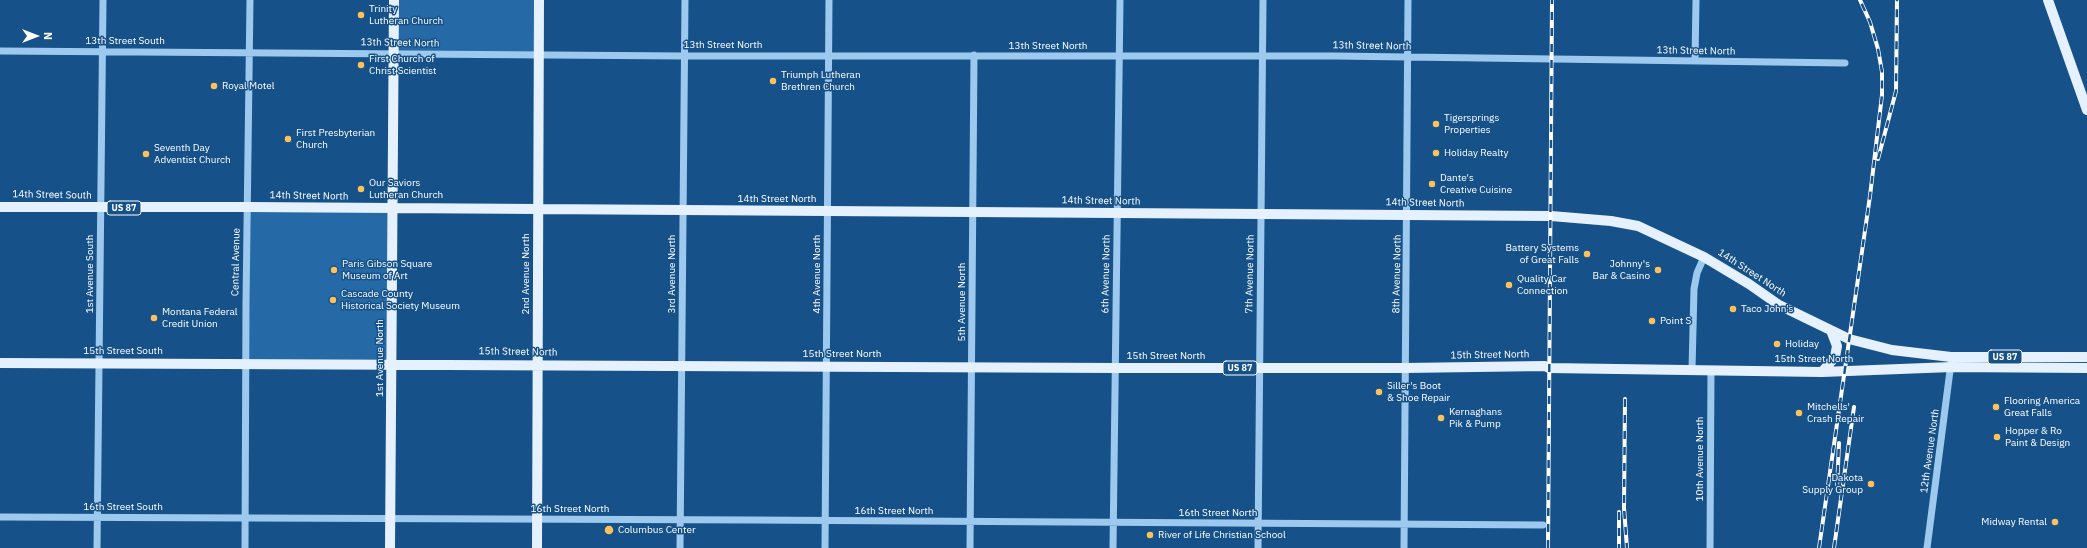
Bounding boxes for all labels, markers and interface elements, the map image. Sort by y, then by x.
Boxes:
place label: Trinity Lutheran Church [369,3,443,26]
marker: Trinity Lutheran Church [356,10,366,20]
north arrow [16,16,56,56]
text: N [41,32,55,40]
street label: 13th Street South [85,35,165,47]
street label: 13th Street North [360,36,440,50]
street label: 13th Street North [684,39,762,51]
street label: 13th Street North [1332,39,1412,53]
street label: 13th Street North [1009,40,1087,52]
street label: 13th Street North [1656,44,1736,58]
place label: First Church of Christ Scientist [369,53,437,76]
marker: First Church of Christ Scientist [356,60,366,70]
place label: Triumph Lutheran Brethren Church [781,69,861,92]
marker: Triumph Lutheran Brethren Church [768,76,778,86]
place label: Royal Motel [222,80,274,92]
marker: Royal Motel [209,81,219,91]
place label: Tigersprings Properties [1444,112,1499,136]
marker: Tigersprings Properties [1431,119,1441,129]
place label: First Presbyterian Church [296,127,375,150]
marker: First Presbyterian Church [283,134,293,144]
place label: Seventh Day Adventist Church [154,142,231,166]
place label: Holiday Realty [1444,147,1509,159]
marker: Holiday Realty [1431,148,1441,158]
marker: Seventh Day Adventist Church [141,149,151,159]
place label: Dante's Creative Cuisine [1440,172,1512,196]
place label: Our Saviors Lutheran Church [369,177,443,200]
marker: Dante's Creative Cuisine [1427,179,1437,189]
marker: Our Saviors Lutheran Church [356,184,366,194]
street label: 14th Street South [12,188,92,202]
street label: 14th Street North [269,189,349,203]
street label: 14th Street North [738,193,816,205]
street label: 14th Street North [1061,194,1141,208]
street label: 14th Street North [1385,196,1465,210]
road number: US 87 [107,201,141,215]
street label: Central Avenue [229,228,243,296]
street label: 2nd Avenue North [520,233,532,315]
street label: 3rd Avenue North [666,234,678,314]
street label: 6th Avenue North [1099,234,1113,314]
street label: 7th Avenue North [1243,234,1257,314]
street label: 8th Avenue North [1390,234,1404,314]
street label: 1st Avenue South [84,235,96,313]
street label: 4th Avenue North [811,235,823,313]
place label: Battery Systems of Great Falls [1506,242,1579,266]
street label: 14th Street North [1716,246,1788,300]
marker: Battery Systems of Great Falls [1582,249,1592,259]
place label: Paris Gibson Square Museum of Art [342,258,432,282]
place label: Johnny's Bar & Casino [1593,258,1650,282]
street label: 5th Avenue North [956,263,968,341]
marker: Paris Gibson Square Museum of Art [329,265,339,275]
marker: Johnny's Bar & Casino [1653,265,1663,275]
place label: Quality Car Connection [1517,273,1568,296]
marker: Quality Car Connection [1504,280,1514,290]
place label: Cascade County Historical Society Museum [341,288,460,312]
marker: Cascade County Historical Society Museum [328,295,338,305]
place label: Taco John's [1741,303,1793,315]
marker: Taco John's [1728,304,1738,314]
place label: Montana Federal Credit Union [162,306,237,330]
marker: Montana Federal Credit Union [149,313,159,323]
place label: Point S [1660,315,1691,327]
marker: Point S [1647,316,1657,326]
street label: 1st Avenue North [374,319,386,397]
place label: Holiday [1785,338,1819,350]
marker: Holiday [1772,339,1782,349]
street label: 15th Street South [83,345,163,357]
street label: 15th Street North [478,345,558,359]
street label: 15th Street North [803,348,881,360]
street label: 15th Street North [1450,348,1530,362]
street label: 15th Street North [1127,350,1205,362]
road number: US 87 [1988,350,2022,364]
street label: 15th Street North [1775,353,1853,365]
road number: US 87 [1223,361,1257,375]
place label: Siller's Boot & Shoe Repair [1387,380,1450,404]
marker: Siller's Boot & Shoe Repair [1374,387,1384,397]
place label: Flooring America Great Falls [2004,395,2080,418]
place label: Mitchells' Crash Repair [1807,401,1864,424]
marker: Flooring America Great Falls [1991,402,2001,412]
place label: Kernaghans Pik & Pump [1449,406,1502,430]
marker: Mitchells' Crash Repair [1794,408,1804,418]
street label: 12th Avenue North [1918,408,1942,494]
marker: Kernaghans Pik & Pump [1436,413,1446,423]
street label: 10th Avenue North [1694,417,1706,501]
place label: Hopper & Ro Paint & Design [2005,425,2070,448]
marker: Hopper & Ro Paint & Design [1992,432,2002,442]
place label: Dakota Supply Group [1802,472,1863,496]
marker: Dakota Supply Group [1866,479,1876,489]
street label: 16th Street South [83,501,163,513]
street label: 16th Street North [531,503,609,515]
street label: 16th Street North [855,505,933,517]
street label: 16th Street North [1179,507,1257,519]
place label: Midway Rental [1981,516,2047,528]
marker: Midway Rental [2050,517,2060,527]
marker: Columbus Center [603,524,615,536]
place label: Columbus Center [618,524,696,536]
place label: River of Life Christian School [1158,529,1286,541]
marker: River of Life Christian School [1145,530,1155,540]

